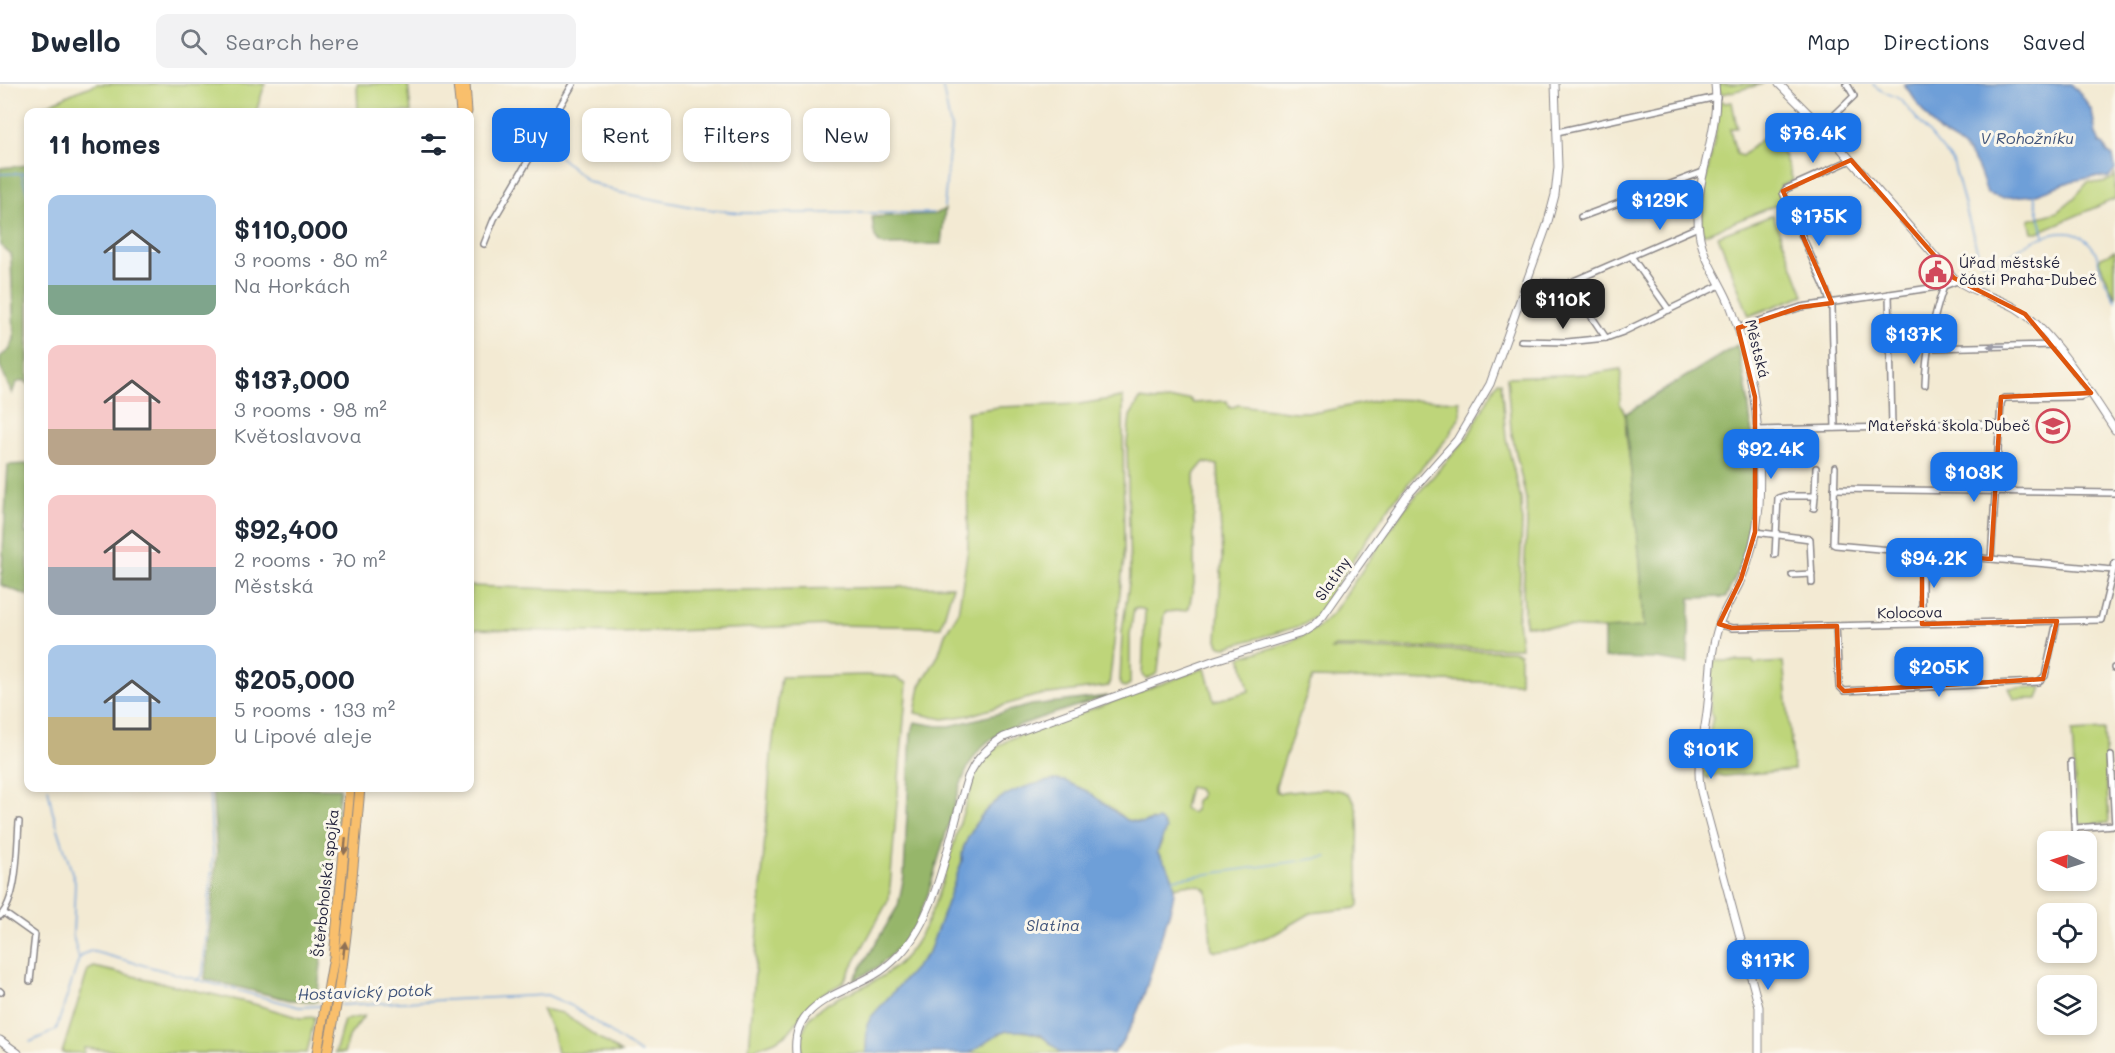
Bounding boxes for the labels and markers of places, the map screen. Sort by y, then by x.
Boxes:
pin: $76.4K [1764,113,1862,164]
pin: $129K [1618,180,1702,231]
pin: $175K [1777,196,1861,247]
place label: Úřad městské části Praha-Dubeč [1959,252,2097,289]
public building icon: Úřad městské části Praha-Dubeč [1918,254,1954,290]
pin: $110K [1521,279,1605,330]
pin: $137K [1872,314,1956,365]
school or university icon: Mateřská škola Dubeč [2035,408,2071,444]
place label: Mateřská škola Dubeč [1868,415,2030,435]
pin: $92.4K [1722,429,1820,480]
pin: $103K [1932,452,2016,503]
pin: $94.2K [1885,538,1983,589]
pin: $205K [1897,647,1981,698]
pin: $101K [1669,729,1753,780]
pin: $117K [1726,940,1810,991]

